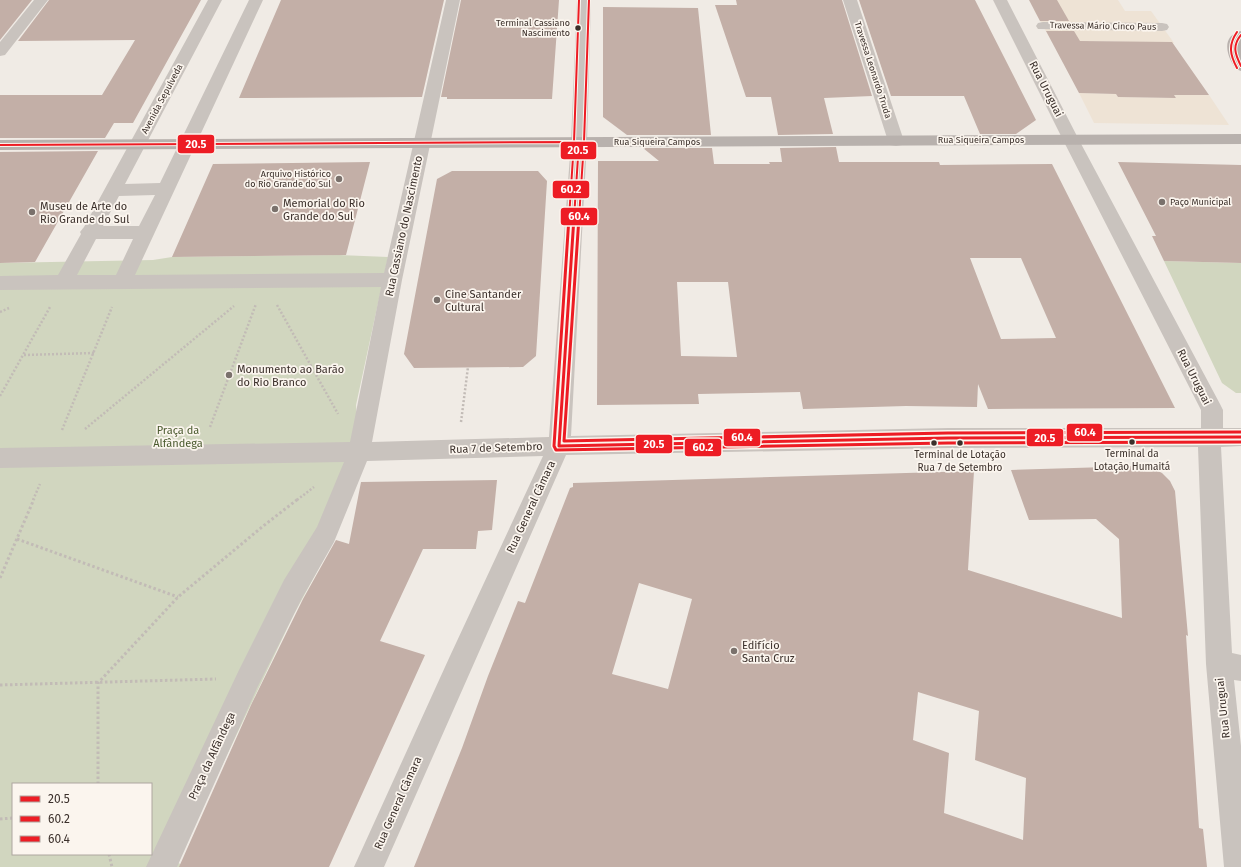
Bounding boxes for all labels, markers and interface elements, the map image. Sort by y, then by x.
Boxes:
place label: Terminal Cassiano Nascimento [496,18,570,38]
street label: Travessa Leonardo Truda [853,20,893,120]
street label: Travessa Mário Cinco Paus [1050,20,1156,32]
marker: Terminal Cassiano Nascimento [573,23,583,33]
street label: Rua Uruguai [1026,59,1066,119]
street label: Avenida Sepulveda [139,62,185,136]
line badge: 20.5 [177,134,215,154]
street label: Rua Siqueira Campos [938,135,1024,145]
street label: Rua Siqueira Campos [614,137,700,147]
text: 20.5 [186,138,206,151]
line badge: 20.5 [560,141,597,160]
text: 20.5 [568,144,588,157]
street label: Rua Cassiano do Nascimento [383,154,425,298]
place label: Arquivo Histórico do Rio Grande do Sul [245,169,331,189]
marker: Arquivo Histórico do Rio Grande do Sul [334,174,344,184]
line badge: 60.2 [552,180,590,199]
text: 60.2 [561,183,582,196]
place label: Memorial do Rio Grande do Sul [283,197,365,223]
marker: Paço Municipal [1157,197,1167,207]
place label: Paço Municipal [1170,197,1231,207]
place label: Museu de Arte do Rio Grande do Sul [40,200,129,226]
marker: Memorial do Rio Grande do Sul [270,204,280,214]
marker: Museu de Arte do Rio Grande do Sul [27,207,37,217]
line badge: 60.4 [560,207,598,226]
text: 60.4 [568,210,590,223]
place label: Cine Santander Cultural [445,288,522,314]
marker: Cine Santander Cultural [432,295,442,305]
street label: Rua Uruguai [1174,347,1214,407]
place label: Monumento ao Barão do Rio Branco [237,363,344,389]
marker: Monumento ao Barão do Rio Branco [224,370,234,380]
line badge: 60.4 [1066,423,1103,442]
park label: Praça da Alfândega [153,424,203,450]
text: 60.4 [1074,426,1096,439]
line badge: 60.4 [723,428,761,447]
line badge: 20.5 [1026,428,1064,447]
text: 60.4 [731,431,753,444]
text: 20.5 [1035,432,1055,445]
line badge: 20.5 [635,434,673,454]
marker: Terminal da Lotação Humaitá [1127,437,1137,447]
text: 20.5 [644,438,664,451]
line badge: 60.2 [684,438,722,457]
unlabelled marker [929,438,939,448]
marker: Terminal de Lotação Rua 7 de Setembro [955,438,965,448]
street label: Rua 7 de Setembro [449,440,543,456]
text: 60.2 [693,441,714,454]
place label: Terminal da Lotação Humaitá [1094,448,1170,473]
place label: Terminal de Lotação Rua 7 de Setembro [914,449,1006,474]
street label: Rua General Câmara [504,459,558,555]
place label: Edifício Santa Cruz [742,639,795,665]
marker: Edifício Santa Cruz [729,646,739,656]
street label: Rua Uruguai [1213,677,1233,739]
street label: Praça da Alfândega [186,710,238,802]
street label: Rua General Câmara [372,754,424,852]
legend [12,783,152,855]
text: 20.5 [48,792,70,806]
text: 60.2 [48,812,70,826]
text: 60.4 [48,832,71,846]

